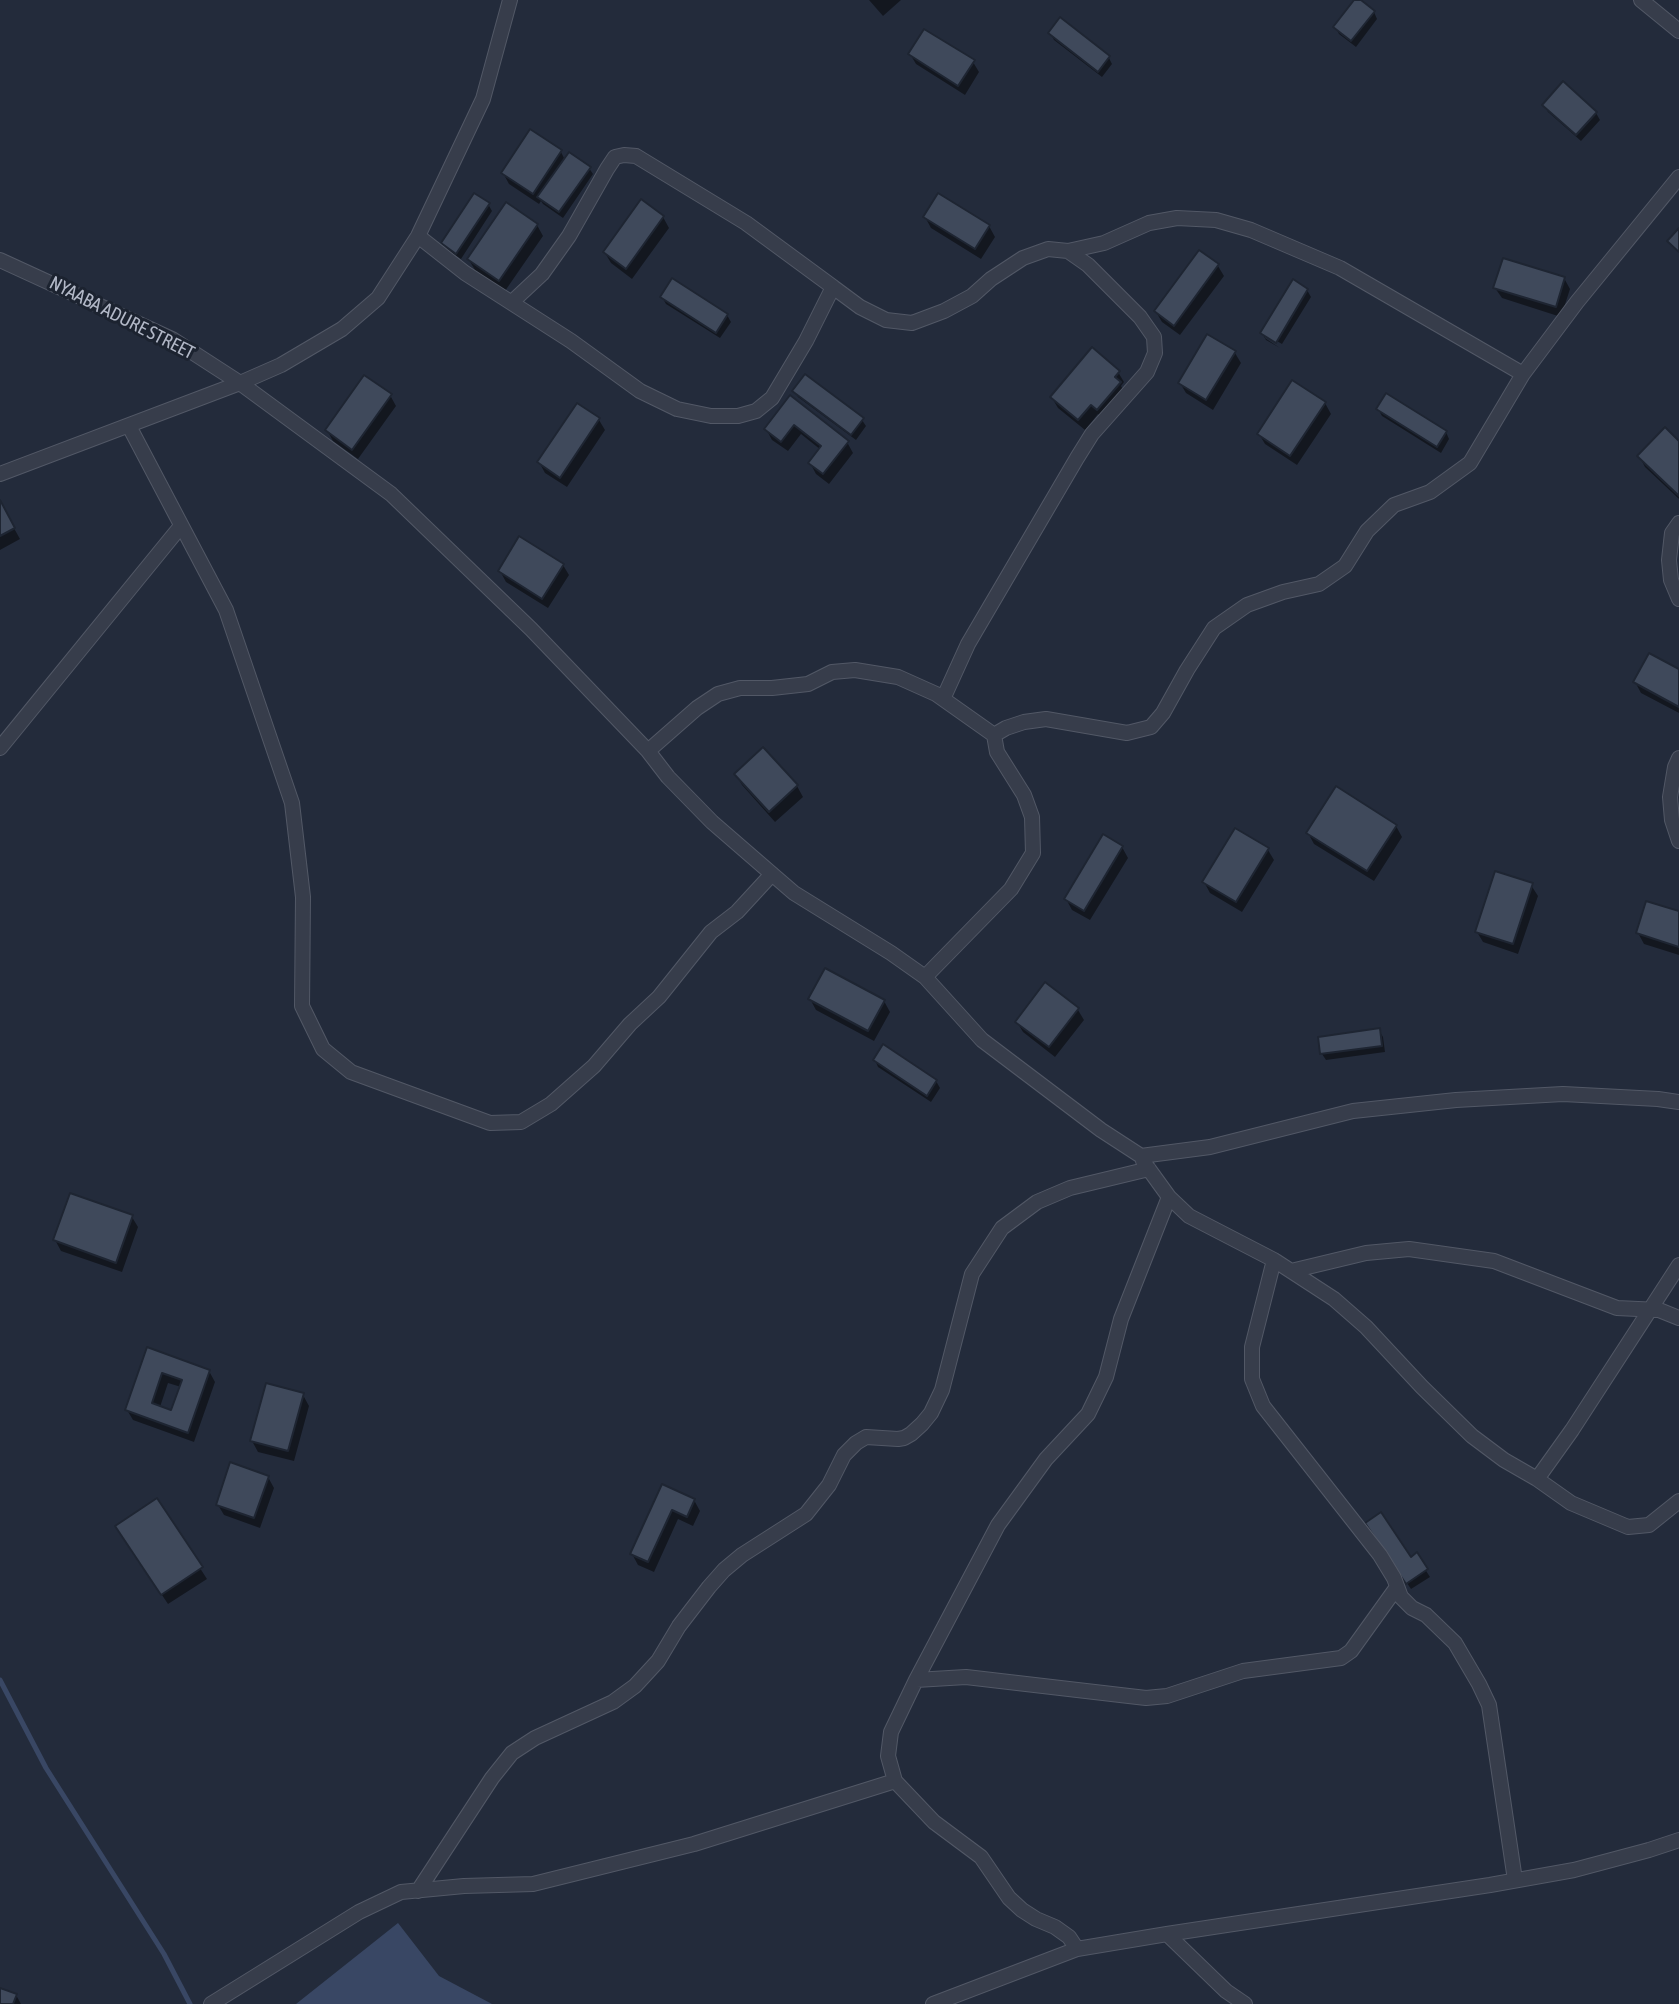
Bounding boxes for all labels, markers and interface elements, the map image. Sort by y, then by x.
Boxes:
street label: NYAABA ADURE STREET [46,272,198,364]

